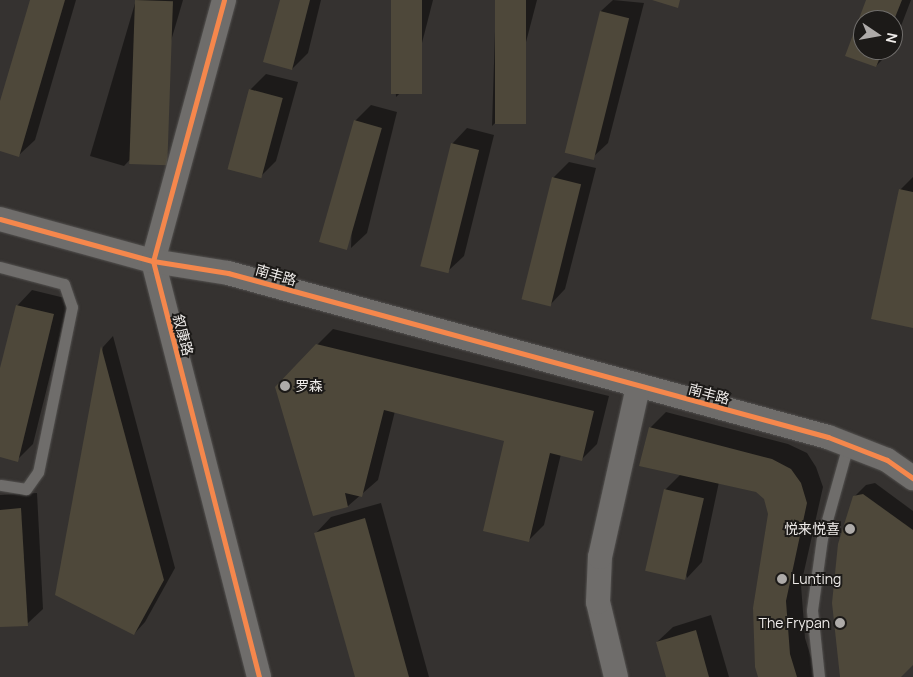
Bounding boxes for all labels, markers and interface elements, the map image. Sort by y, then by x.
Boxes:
north arrow [853,10,903,60]
text: N [882,31,903,45]
street label: 南丰路 [253,261,299,289]
street label: 叙康路 [170,313,196,357]
place label: 罗森 [295,378,323,394]
marker: 罗森 [279,380,291,392]
street label: 南丰路 [687,380,731,408]
place label: 悦来悦喜 [784,521,840,537]
marker: 悦来悦喜 [844,523,856,535]
place label: Lunting [792,571,841,587]
marker: Lunting [776,573,788,585]
place label: The Frypan [759,615,830,631]
marker: The Frypan [834,617,846,629]

